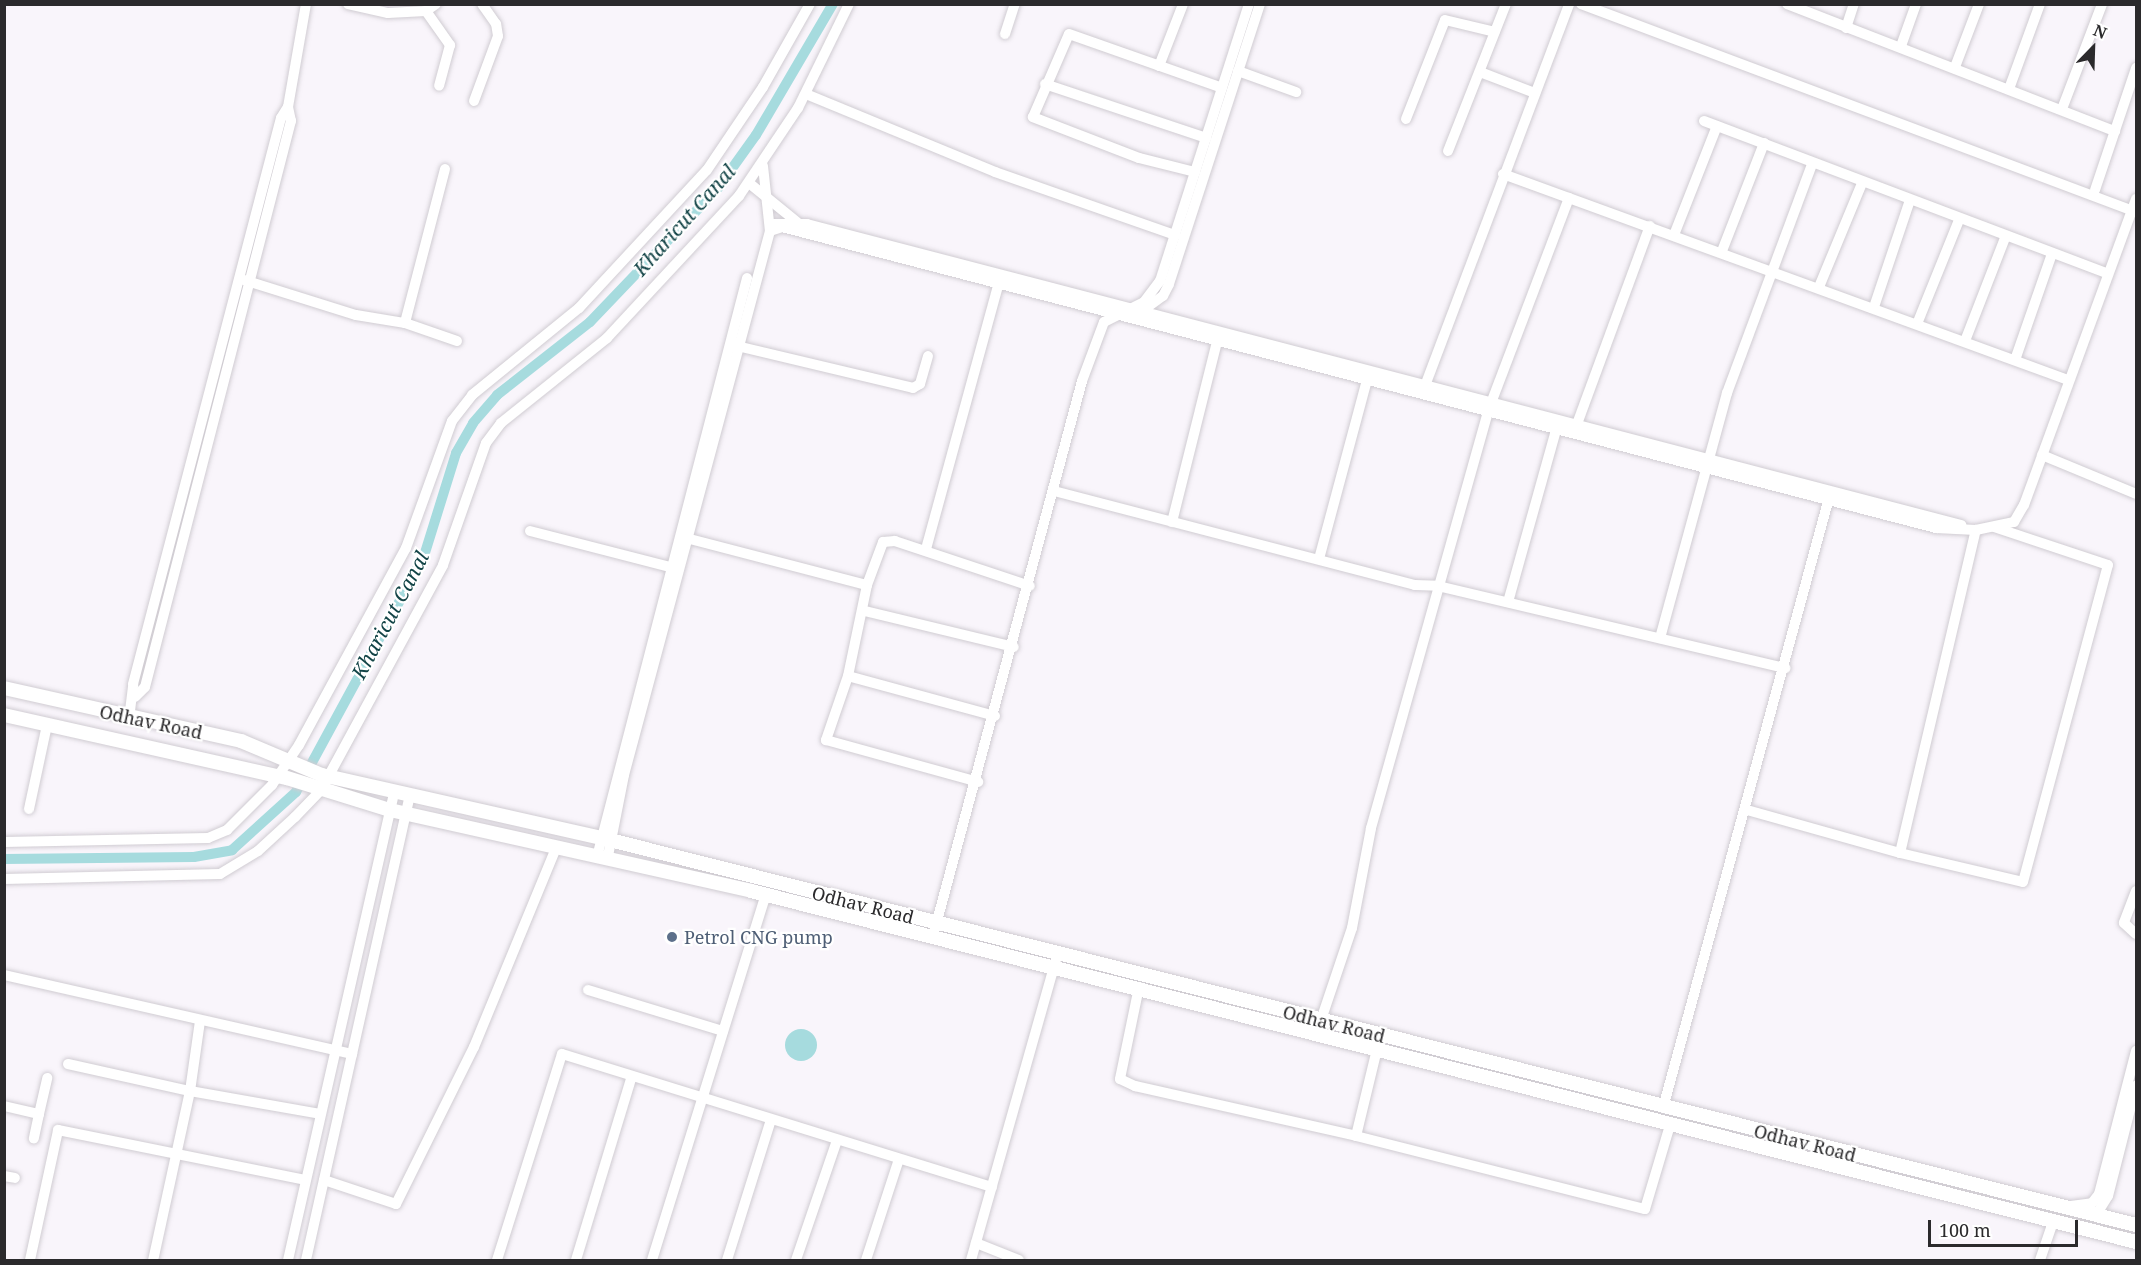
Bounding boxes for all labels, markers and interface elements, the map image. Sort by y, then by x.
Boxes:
north arrow [2063,18,2123,78]
text: N [2090,19,2110,44]
water label: Kharicut Canal [628,160,740,280]
water label: Kharicut Canal [346,547,434,683]
street label: Odhav Road [98,701,204,743]
street label: Odhav Road [810,882,916,928]
place label: Petrol CNG pump [684,926,833,948]
marker: Petrol CNG pump [665,930,679,944]
street label: Odhav Road [1281,1001,1387,1047]
street label: Odhav Road [1752,1120,1858,1166]
scale bar [1931,1208,2081,1246]
text: 100 m [1939,1218,1991,1242]

